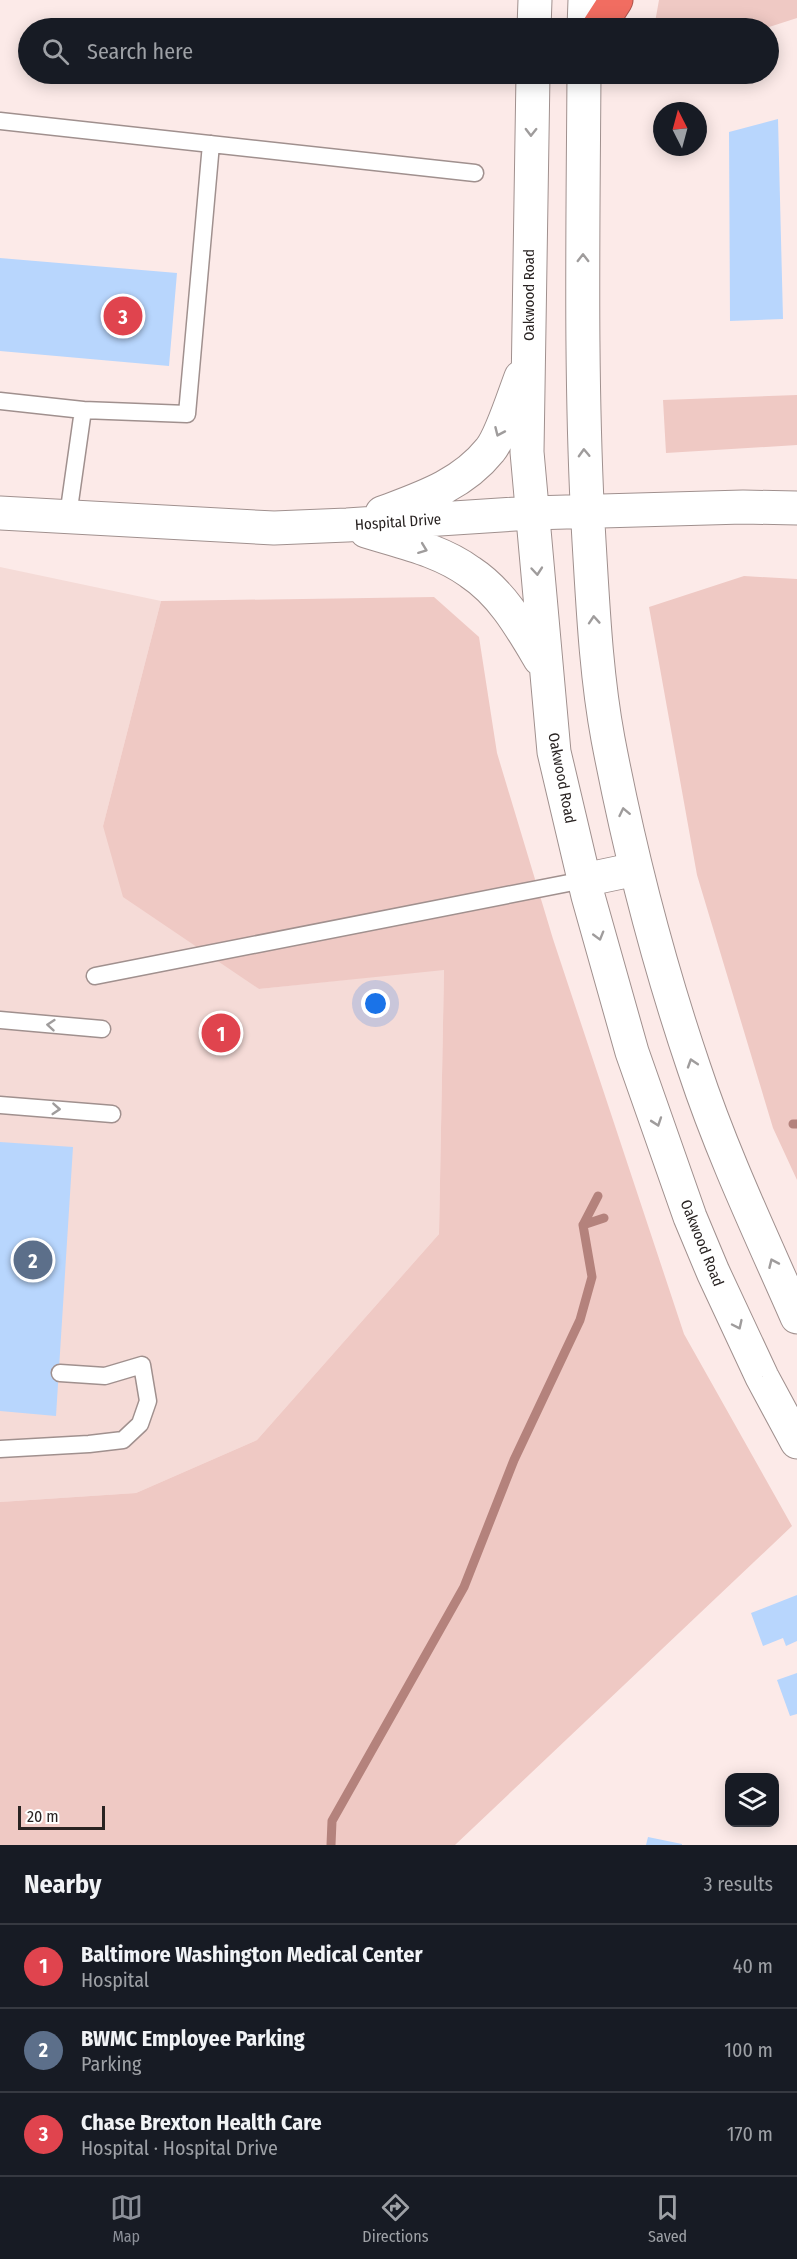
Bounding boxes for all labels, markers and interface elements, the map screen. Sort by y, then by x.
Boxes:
search box [18,18,779,84]
icon: search [39,35,72,68]
text: Search here [87,38,193,65]
north arrow [653,102,707,156]
one-way arrow [525,127,538,136]
street label: Oakwood Road [520,249,538,341]
one-way arrow [577,253,589,262]
pin: 3 [104,294,142,338]
one-way arrow [494,426,506,437]
one-way arrow [578,448,591,457]
street label: Hospital Drive [354,510,442,534]
one-way arrow [417,542,428,554]
one-way arrow [530,567,543,576]
one-way arrow [588,615,601,624]
street label: Oakwood Road [544,731,580,825]
one-way arrow [618,807,631,817]
one-way arrow [592,930,604,941]
your location [361,989,390,1018]
pin: 1 [202,1010,240,1056]
one-way arrow [46,1019,55,1032]
one-way arrow [687,1058,700,1069]
one-way arrow [52,1102,61,1115]
one-way arrow [649,1116,662,1127]
street label: Oakwood Road [676,1197,728,1289]
pin: 2 [14,1238,52,1282]
one-way arrow [768,1259,780,1270]
one-way arrow [730,1318,742,1329]
map controls [725,1773,779,1827]
button: layers [725,1773,779,1827]
scale bar [18,1803,105,1830]
text: 20 m [27,1807,58,1826]
text: Nearby [24,1869,101,1900]
text: 3 results [704,1872,773,1896]
text: Baltimore Washington Medical Center [81,1941,423,1968]
text: 1 [39,1954,48,1978]
text: 40 m [733,1954,773,1978]
text: Hospital [81,1968,149,1992]
text: BWMC Employee Parking [81,2025,305,2052]
text: 2 [39,2038,48,2062]
text: 100 m [724,2038,773,2062]
text: Parking [81,2052,142,2076]
text: Chase Brexton Health Care [81,2109,322,2136]
text: 3 [39,2122,48,2146]
text: 170 m [727,2122,773,2146]
text: Hospital · Hospital Drive [81,2136,278,2160]
tab: Map [110,2191,143,2246]
tab: Directions [362,2191,429,2246]
tab: Saved [648,2191,687,2246]

